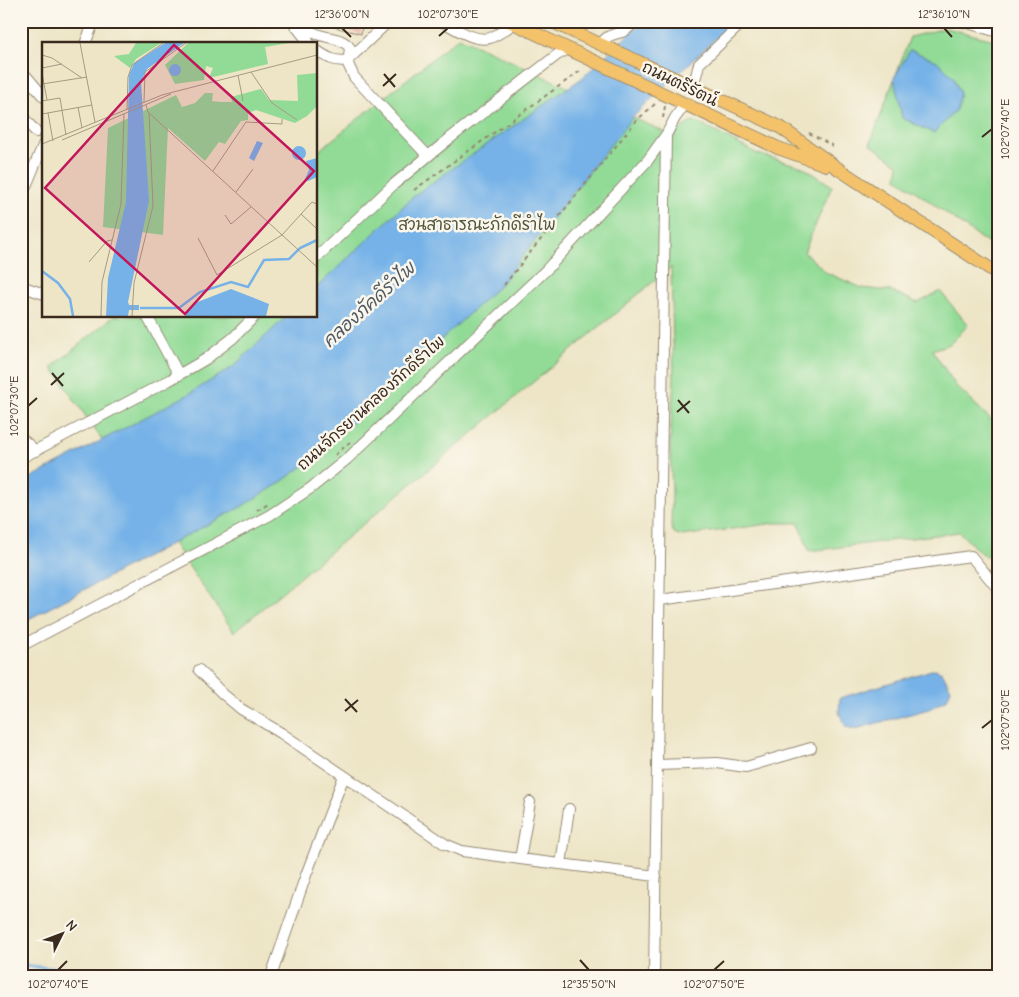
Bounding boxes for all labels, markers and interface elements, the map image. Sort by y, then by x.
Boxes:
text: 12°36'00"N [315,7,369,21]
text: 102°07'30"E [418,7,478,21]
text: 12°36'10"N [918,7,970,21]
inset map [42,42,318,318]
street label: ถนนตรีรัตน์ [639,55,723,110]
text: 102°07'40"E [998,99,1012,159]
park label: สวนสาธารณะภักดีรำไพ [398,213,556,234]
water label: คลองภัคดีรำไพ [317,256,421,352]
street label: ถนนจักรยานคลองภักดีรำไพ [292,330,448,474]
text: 102°07'30"E [7,376,21,436]
text: 102°07'50"E [998,690,1012,751]
north arrow [38,910,88,960]
text: N [62,917,81,935]
text: 102°07'40"E [28,977,88,991]
text: 12°35'50"N [562,977,616,991]
text: 102°07'50"E [684,977,745,991]

